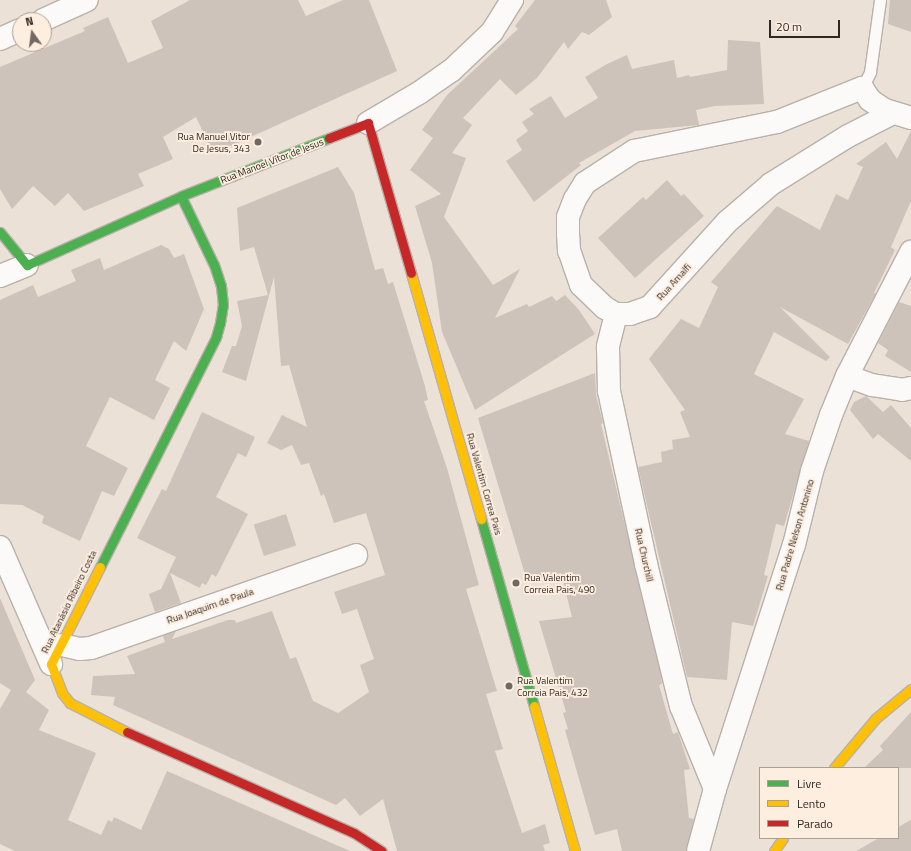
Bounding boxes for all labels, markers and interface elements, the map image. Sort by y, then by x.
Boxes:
north arrow [12,12,52,52]
scale bar [771,12,842,38]
text: N [24,13,35,30]
text: 20 m [776,17,802,36]
place label: Rua Manuel Vitor De Jesus, 343 [177,130,250,154]
street label: Rua Manoel Vítor de Jesus [219,136,325,186]
marker: Rua Manuel Vitor De Jesus, 343 [253,137,263,147]
street label: Rua Amalfi [654,261,694,303]
street label: Rua Valentim Correa Pais [464,432,504,536]
street label: Rua Padre Nelson Antonino [773,478,817,592]
street label: Rua Churchill [632,527,656,583]
street label: Rua Atanásio Ribeiro Costa [39,549,99,655]
place label: Rua Valentim Correia Pais, 490 [524,571,595,594]
marker: Rua Valentim Correia Pais, 490 [511,578,521,588]
street label: Rua Joaquim de Paula [165,585,255,627]
place label: Rua Valentim Correia Pais, 432 [517,674,588,698]
marker: Rua Valentim Correia Pais, 432 [504,681,514,691]
legend [759,767,899,839]
text: Livre [797,774,821,793]
text: Lento [797,794,826,813]
text: Parado [797,814,833,833]

